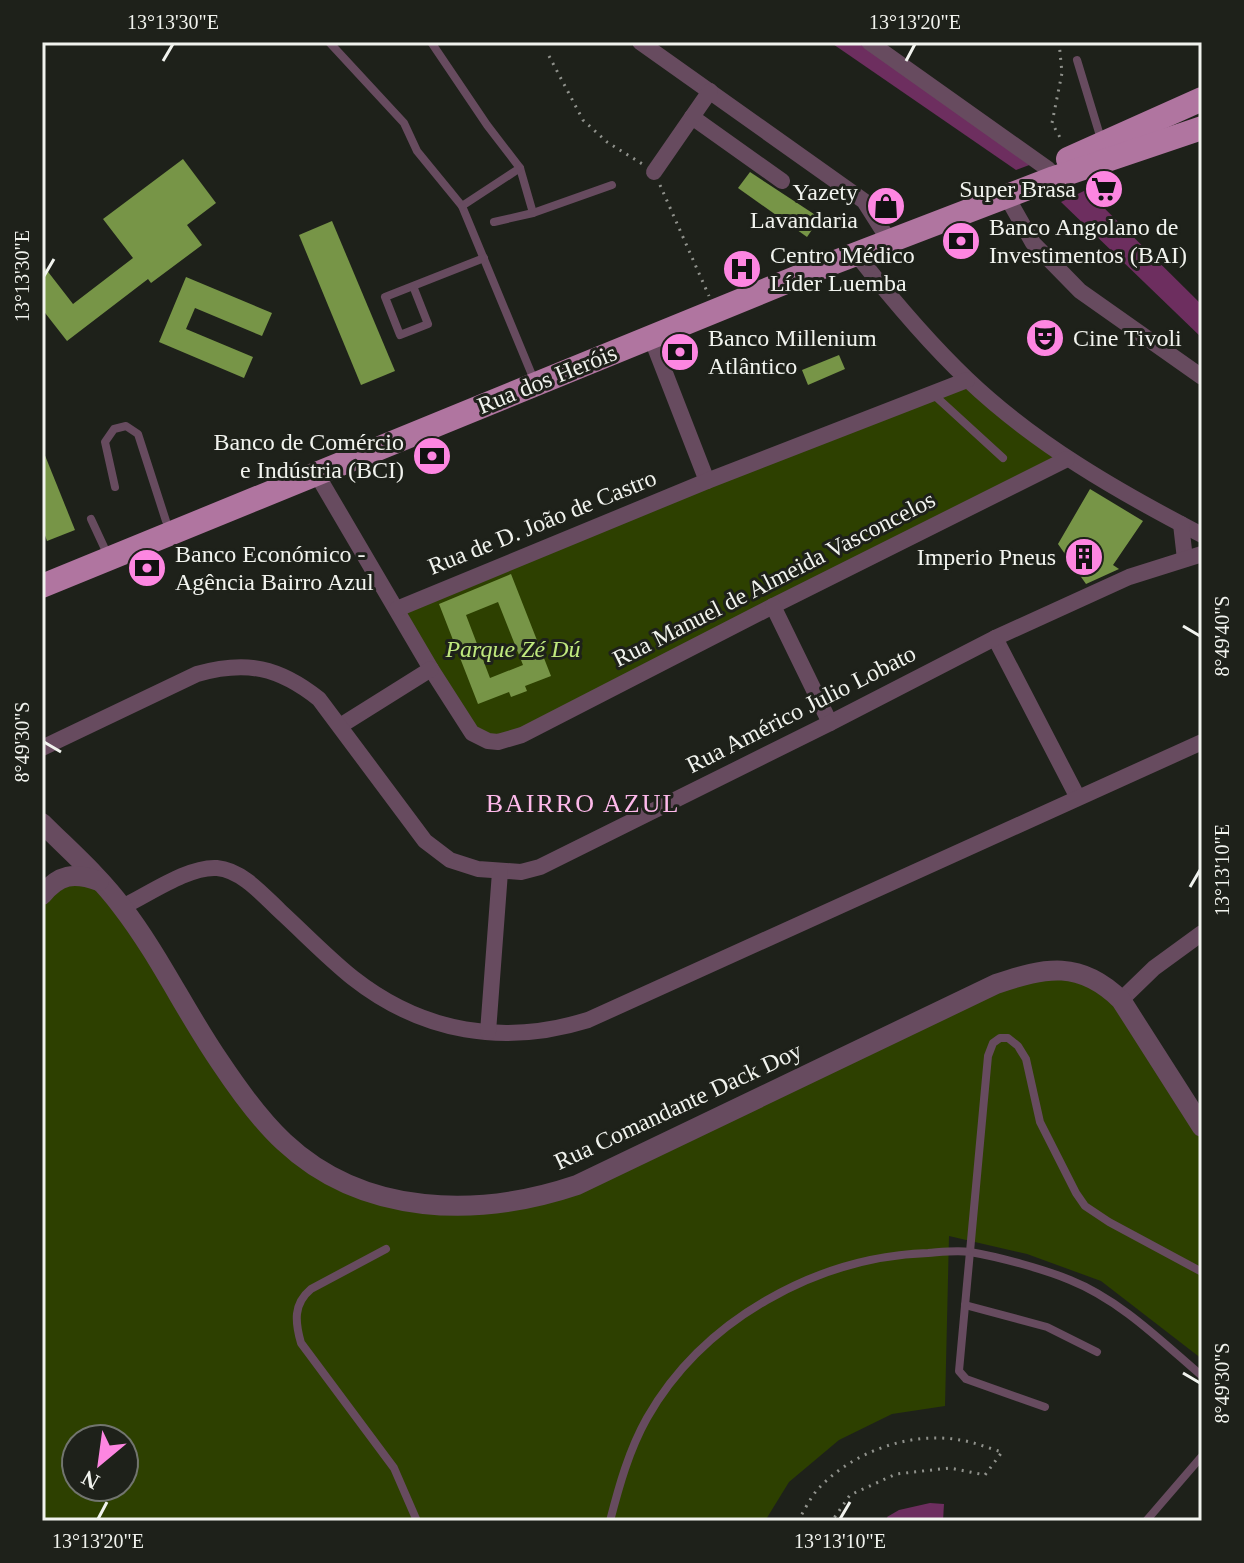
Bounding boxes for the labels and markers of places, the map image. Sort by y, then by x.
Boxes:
supermarket icon: Super Brasa [1083,168,1125,210]
place label: Super Brasa [959,176,1076,202]
place label: Yazety Lavandaria [750,179,858,233]
shop icon: Yazety Lavandaria [865,185,907,227]
place label: Banco Angolano de Investimentos (BAI) [989,214,1187,268]
bank icon: Banco Angolano de Investimentos (BAI) [940,220,982,262]
place label: Centro Médico Líder Luemba [770,242,915,296]
hospital icon: Centro Médico Líder Luemba [721,248,763,290]
theatre icon: Cine Tivoli [1024,317,1066,359]
place label: Banco Millenium Atlântico [708,325,877,379]
place label: Cine Tivoli [1073,325,1182,351]
bank icon: Banco Millenium Atlântico [659,331,701,373]
place label: Banco de Comércio e Indústria (BCI) [213,429,404,483]
bank icon: Banco de Comércio e Indústria (BCI) [411,435,453,477]
building icon: Imperio Pneus [1063,536,1105,578]
place label: Banco Económico - Agência Bairro Azul [175,541,374,595]
place label: Imperio Pneus [917,544,1056,570]
bank icon: Banco Económico - Agência Bairro Azul [126,547,168,589]

